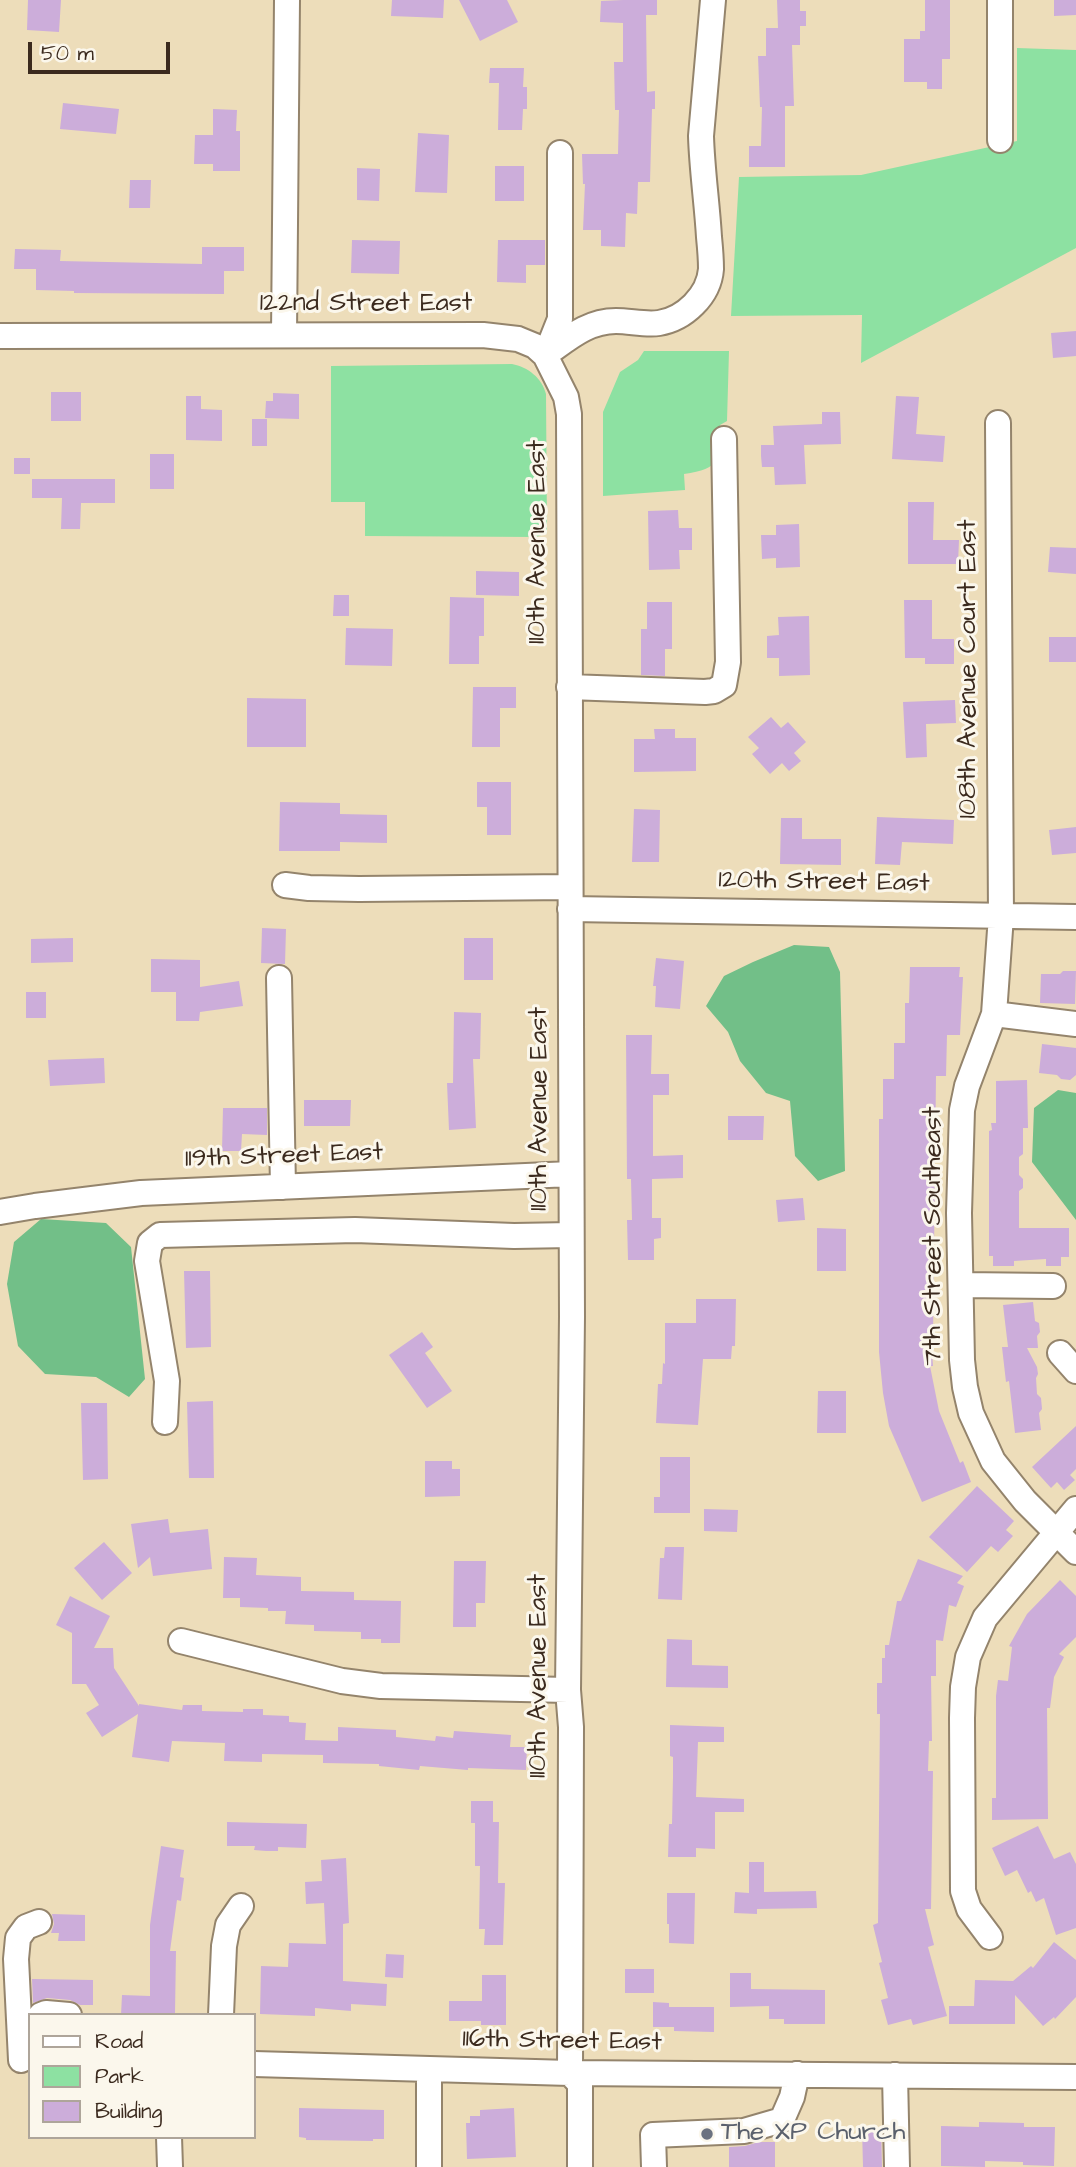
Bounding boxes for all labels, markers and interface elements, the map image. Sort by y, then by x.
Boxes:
scale bar [32,28,173,72]
text: 50 m [41,39,94,68]
street label: 122nd Street East [260,289,472,321]
street label: 110th Avenue East [523,440,555,644]
street label: 108th Avenue Court East [954,520,986,818]
street label: 120th Street East [718,866,930,900]
street label: 110th Avenue East [525,1007,557,1211]
street label: 7th Street Southeast [919,1106,951,1366]
street label: 119th Street East [184,1138,384,1176]
street label: 110th Avenue East [524,1574,556,1778]
legend [28,2013,256,2139]
street label: 116th Street East [462,2025,662,2059]
text: Road [95,2027,143,2056]
text: Park [95,2062,144,2091]
text: Building [95,2097,162,2126]
place label: The XP Church [721,2118,905,2150]
marker: The XP Church [699,2126,715,2142]

